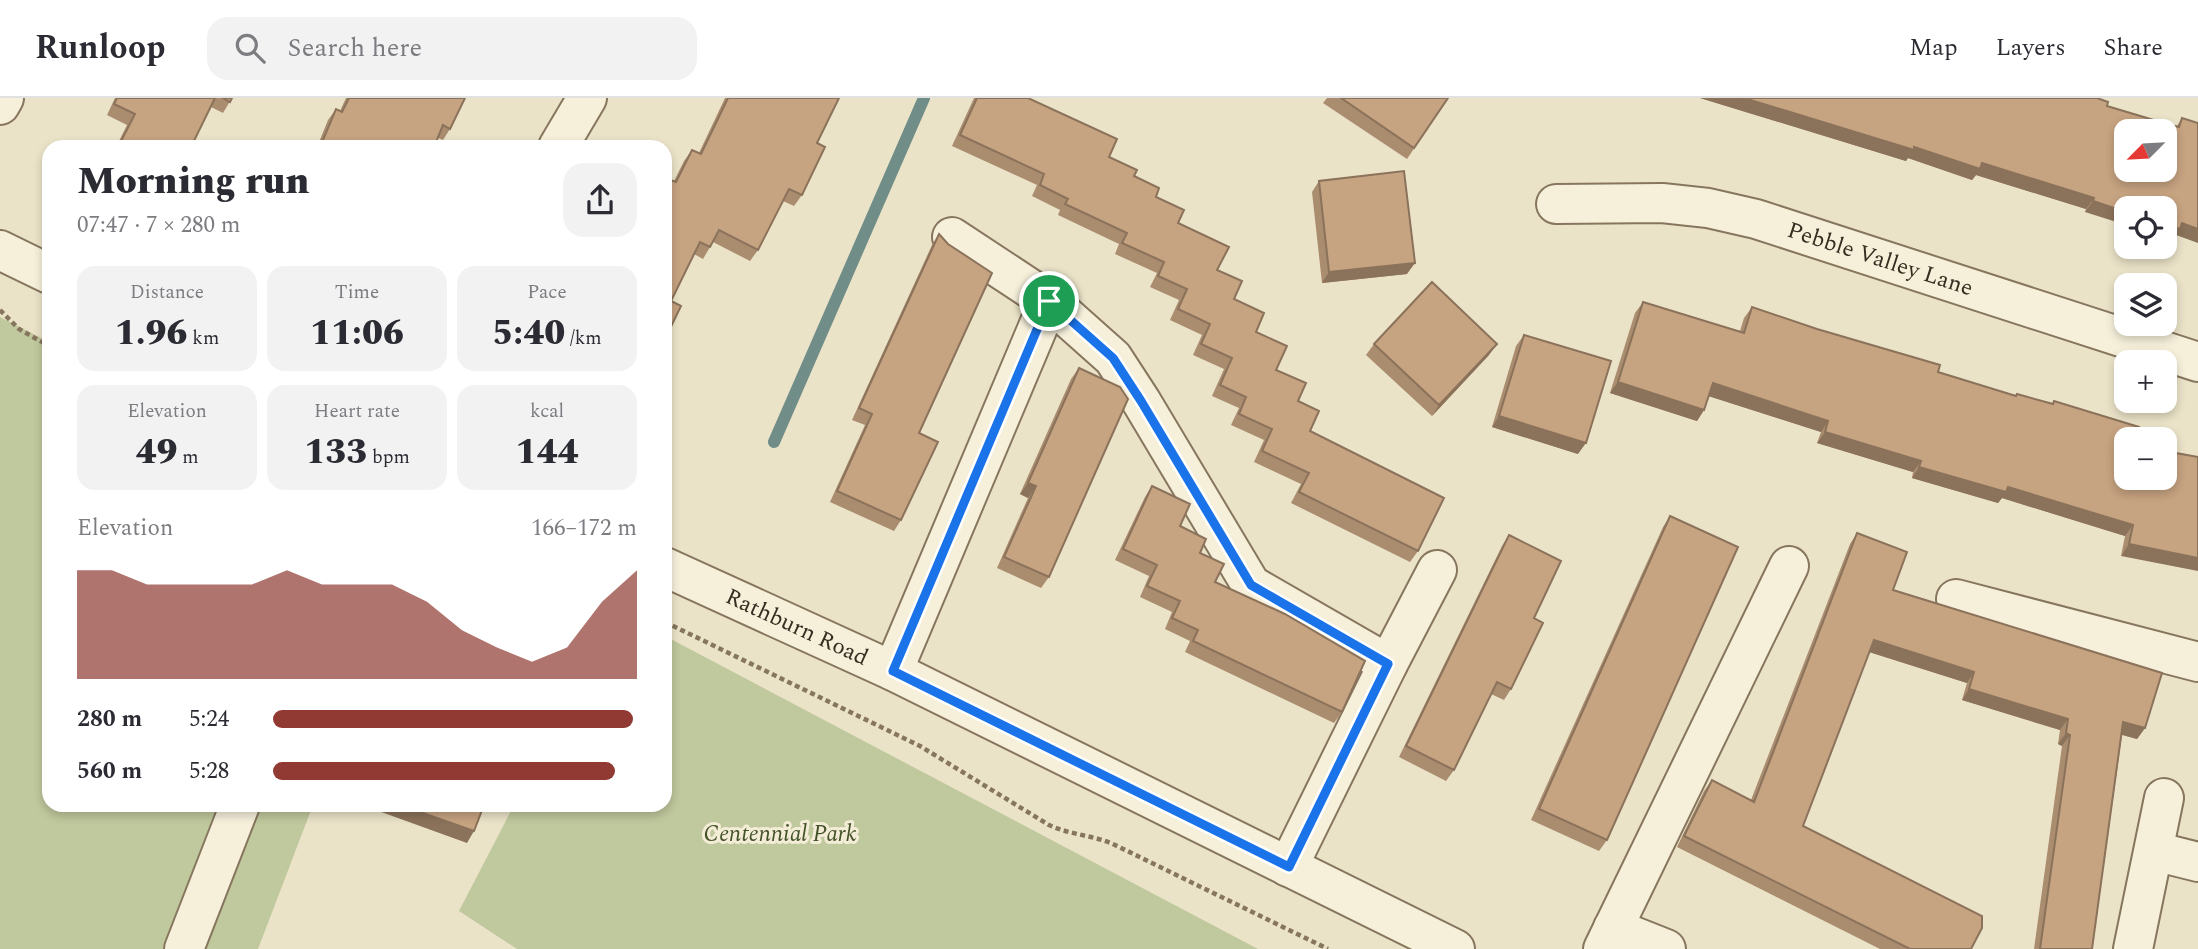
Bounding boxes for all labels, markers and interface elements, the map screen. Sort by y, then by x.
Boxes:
search box [207,17,697,80]
text: Runloop [35,23,165,73]
text: Search here [287,28,422,68]
icon: search [231,29,269,67]
text: Map [1909,30,1958,66]
text: Layers [1996,30,2066,66]
text: Share [2104,30,2163,66]
north arrow [2114,119,2177,182]
map controls [2114,119,2177,490]
text: Morning run [77,153,310,211]
button: share [563,163,637,237]
button: locate [2114,196,2177,259]
text: 07:47 · 7 × 280 m [77,208,241,243]
street label: Pebble Valley Lane [1783,213,1978,306]
pin [1019,271,1079,331]
button: layers [2114,273,2177,336]
text: Distance [130,278,204,307]
text: Time [335,278,379,307]
text: Pace [527,278,567,307]
icon: arrive [1030,282,1068,320]
text: 1.96 [115,307,188,360]
text: 11:06 [310,307,404,360]
text: 5:40 [492,307,565,360]
text: km [188,324,219,353]
text: /km [565,324,602,353]
button: + [2114,350,2177,413]
text: Elevation [127,397,207,426]
text: Heart rate [314,397,400,426]
text: kcal [530,397,564,426]
text: 49 [135,426,177,479]
text: 133 [304,426,367,479]
text: 144 [515,426,579,479]
button: − [2114,427,2177,490]
text: m [177,443,199,472]
text: bpm [367,443,410,472]
text: Elevation [77,511,173,546]
text: 166–172 m [531,511,637,546]
street label: Rathburn Road [720,579,874,675]
text: 280 m [77,702,142,737]
text: 5:24 [189,702,229,737]
text: 560 m [77,754,142,789]
text: 5:28 [189,754,229,789]
park label: Centennial Park [704,817,857,852]

